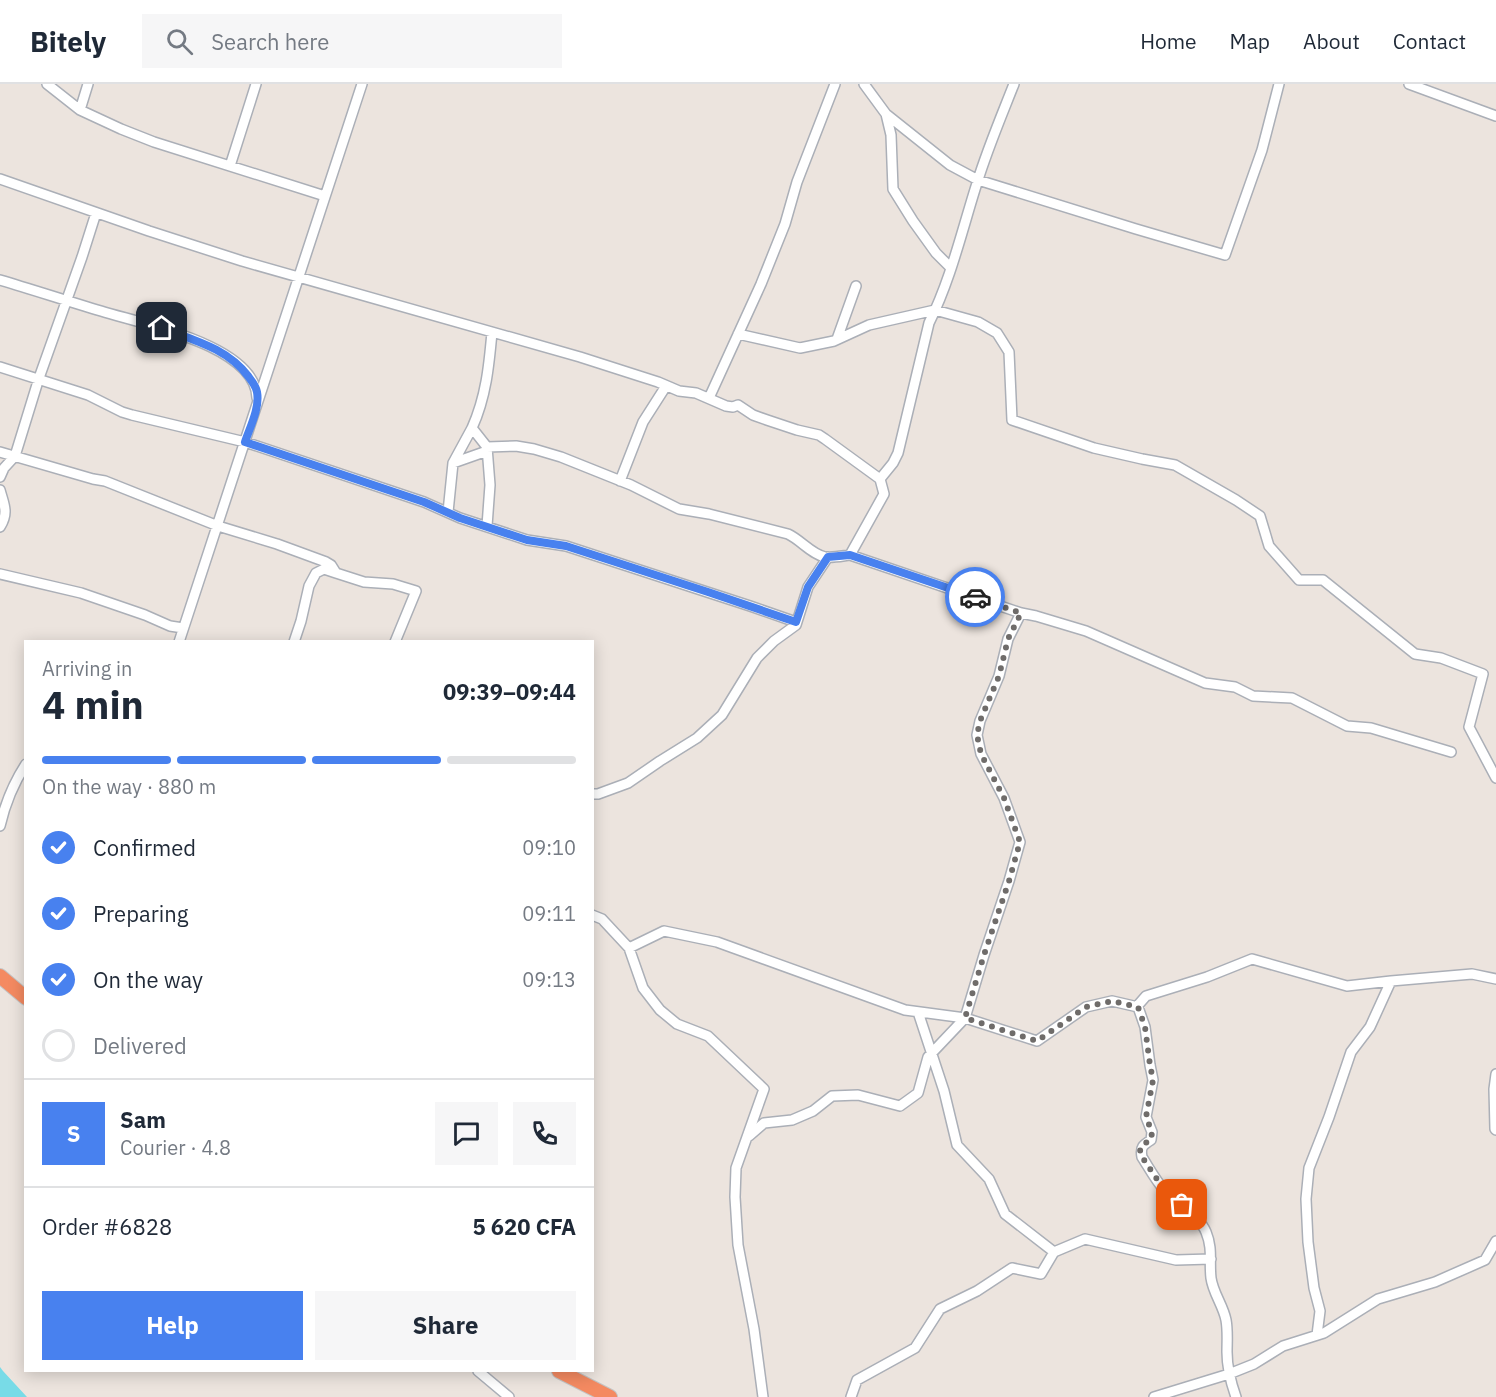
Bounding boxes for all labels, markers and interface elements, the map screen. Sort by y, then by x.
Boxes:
search box [142,14,562,68]
text: Bitely [30,23,106,60]
icon: search [163,25,196,58]
text: Search here [211,27,329,56]
text: Home [1140,27,1197,55]
text: Map [1230,27,1270,55]
text: About [1303,27,1360,55]
text: Contact [1393,27,1466,55]
pin [136,302,187,353]
icon: home [145,311,178,344]
courier [945,567,1005,627]
icon: car [959,581,992,614]
text: Arriving in [42,655,132,682]
text: 09:39–09:44 [443,677,576,706]
text: 4 min [42,679,144,730]
text: On the way · 880 m [42,773,216,800]
icon: check [42,831,75,864]
text: Confirmed [93,833,196,862]
text: 09:10 [522,834,576,861]
icon: check [42,897,75,930]
text: Preparing [93,899,188,928]
text: 09:11 [522,900,576,927]
icon: check [42,963,75,996]
text: On the way [93,965,203,994]
text: 09:13 [522,966,576,993]
text: Delivered [93,1031,187,1060]
button: chat [435,1102,498,1165]
button: phone [513,1102,576,1165]
text: Sam [120,1105,166,1134]
text: S [67,1119,80,1148]
text: Courier · 4.8 [120,1134,231,1161]
pin [1156,1179,1207,1230]
icon: bag [1165,1188,1198,1221]
text: Order #6828 [42,1212,172,1241]
text: 5 620 CFA [472,1212,576,1241]
button: Help [42,1291,303,1360]
button: Share [315,1291,576,1360]

